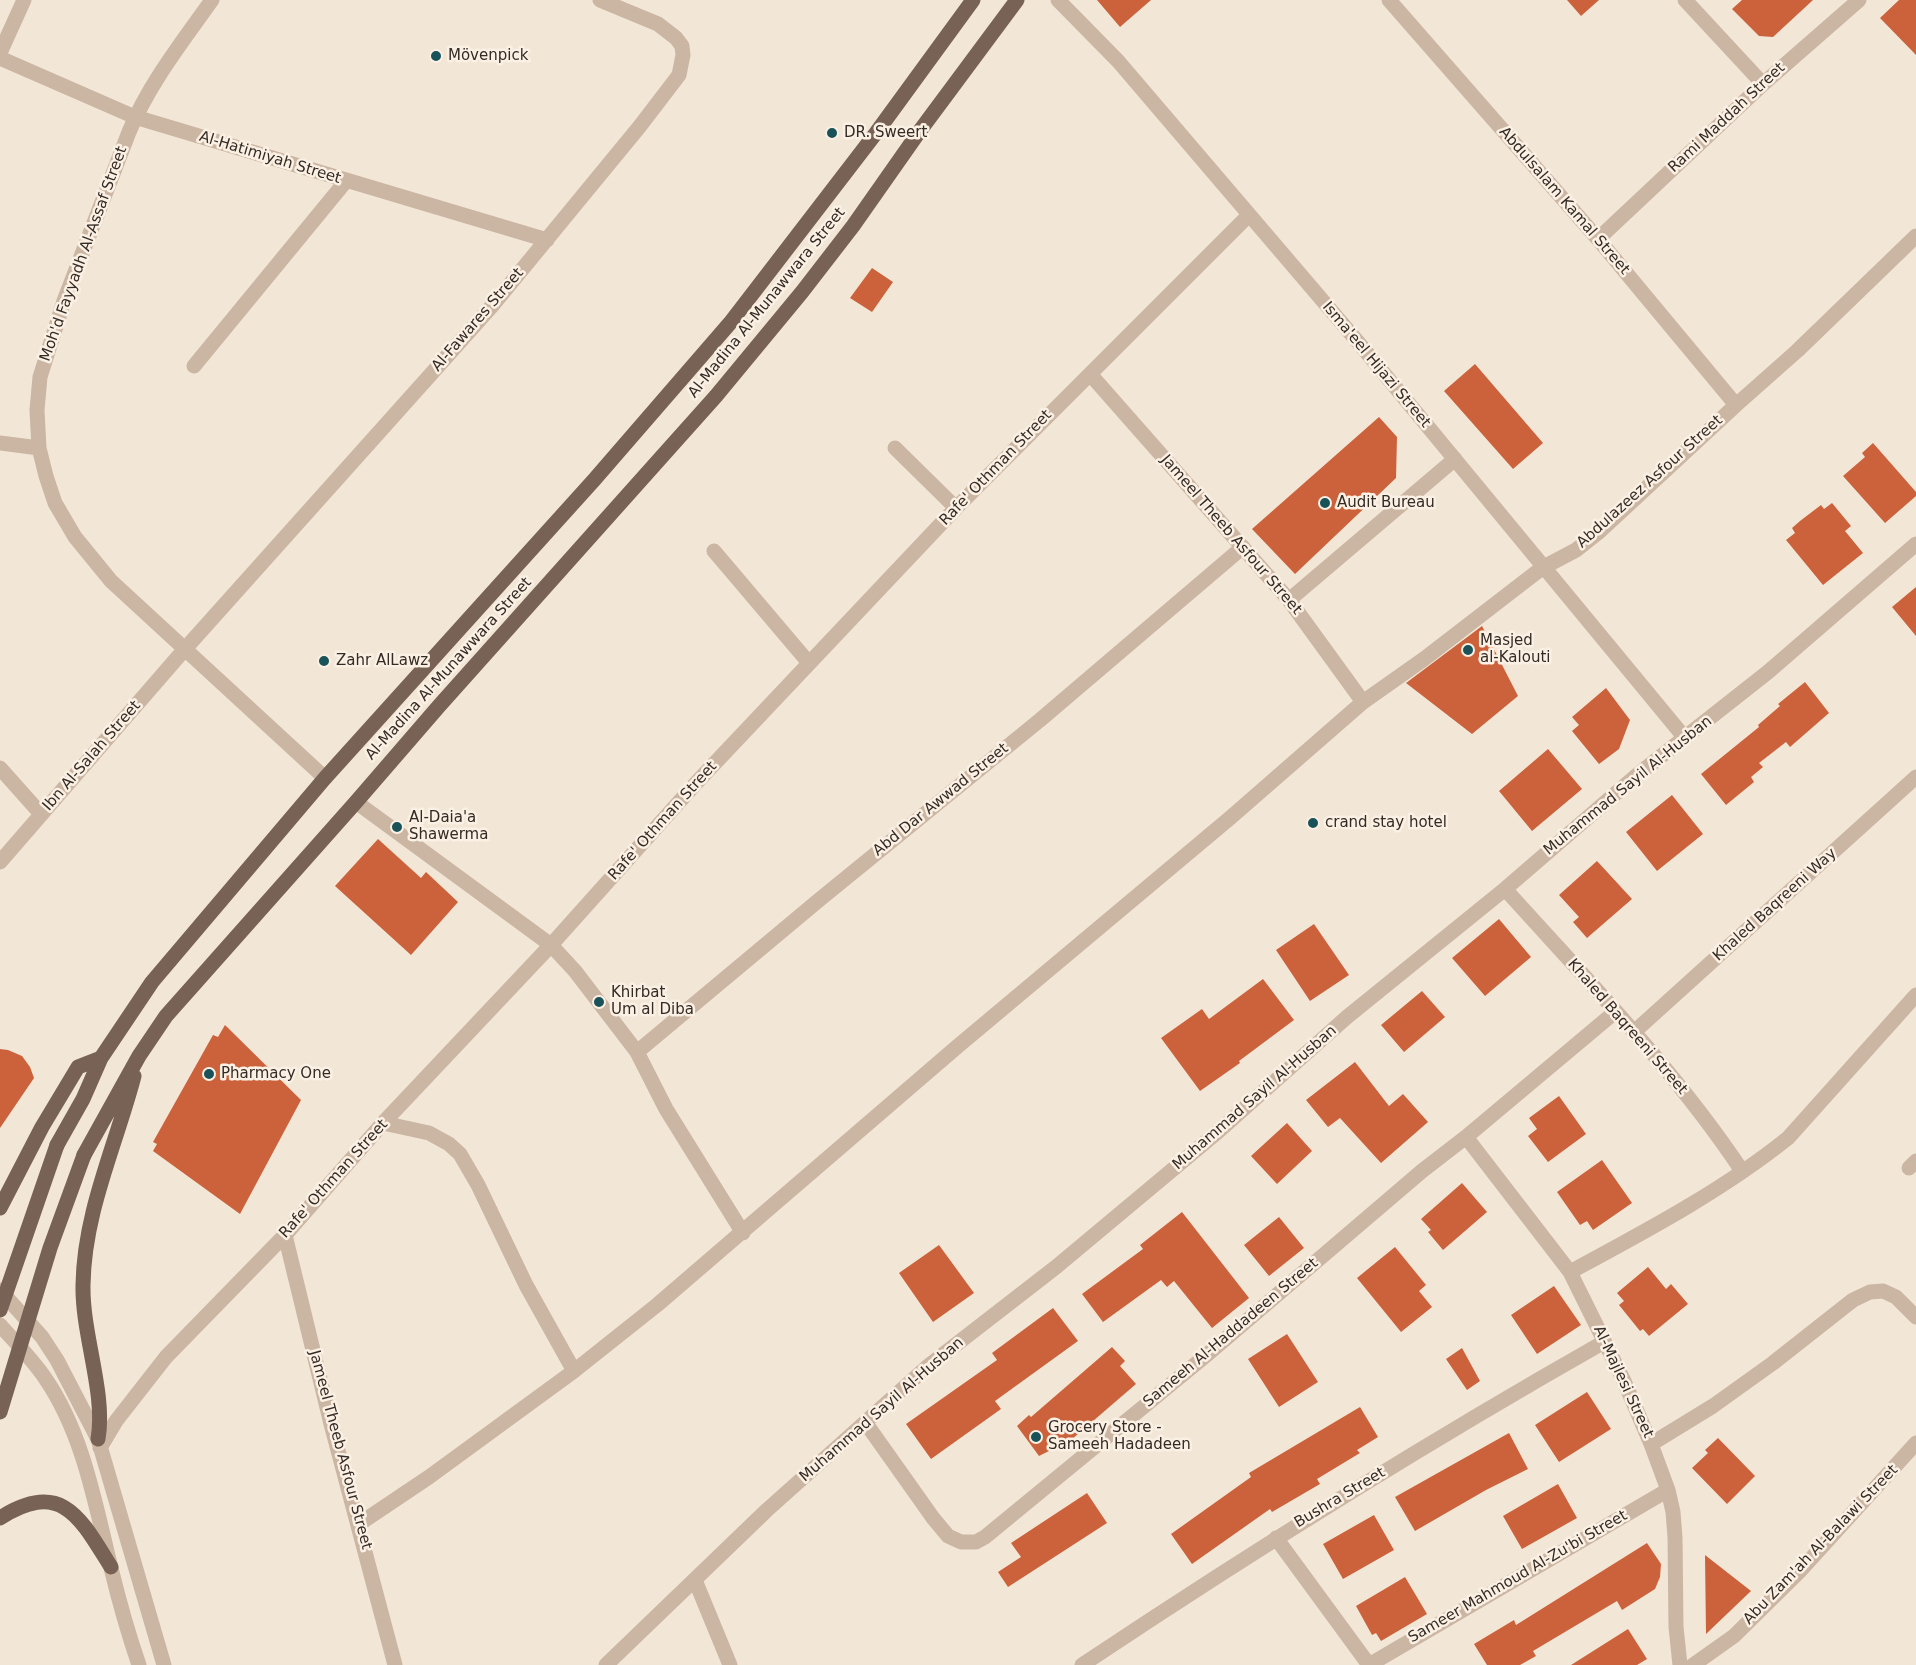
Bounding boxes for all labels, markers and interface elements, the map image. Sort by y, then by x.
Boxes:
place label: Mövenpick [448,47,528,65]
marker: Mövenpick [429,49,443,63]
street label: Rami Maddah Street [1665,59,1789,177]
street label: Abdulsalam Kamal Street [1495,123,1633,279]
place label: DR. Sweert [844,124,927,142]
marker: DR. Sweert [825,126,839,140]
street label: Al-Hatimiyah Street [197,128,343,188]
street label: Moh'd Fayyadh Al-Assaf Street [37,144,131,364]
street label: Al-Madina Al-Munawwara Street [685,204,849,402]
street label: Al-Fawares Street [428,265,528,375]
street label: Isma'eel Hijazi Street [1318,298,1434,432]
street label: Rafe' Othman Street [936,407,1056,529]
street label: Abdulazeez Asfour Street [1573,412,1727,552]
street label: Jameel Theeb Asfour Street [1157,452,1305,618]
place label: Audit Bureau [1337,494,1435,512]
marker: Audit Bureau [1318,496,1332,510]
street label: Al-Madina Al-Munawwara Street [362,574,536,764]
place label: Masjed al-Kalouti [1480,632,1550,667]
marker: Masjed al-Kalouti [1461,643,1475,657]
place label: Zahr AlLawz [336,652,428,670]
marker: Zahr AlLawz [317,654,331,668]
street label: Ibn Al-Salah Street [39,697,145,815]
street label: Muhammad Sayil Al-Husban [1540,713,1716,859]
street label: Abd Dar Awwad Street [870,740,1012,860]
street label: Rafe' Othman Street [605,758,721,884]
place label: Al-Daia'a Shawerma [409,809,488,844]
place label: crand stay hotel [1325,814,1447,832]
marker: crand stay hotel [1306,816,1320,830]
marker: Al-Daia'a Shawerma [390,820,404,834]
street label: Khaled Baqreeni Way [1710,845,1840,965]
street label: Khaled Baqreeni Street [1563,956,1691,1098]
place label: Khirbat Um al Diba [611,984,694,1019]
marker: Khirbat Um al Diba [592,995,606,1009]
street label: Muhammad Sayil Al-Husban [1169,1022,1341,1174]
place label: Pharmacy One [221,1065,331,1083]
marker: Pharmacy One [202,1067,216,1081]
street label: Rafe' Othman Street [276,1116,392,1242]
street label: Sameeh Al-Haddadeen Street [1140,1255,1322,1411]
street label: Al-Majlesi Street [1589,1323,1657,1441]
street label: Muhammad Sayil Al-Husban [796,1334,968,1486]
street label: Jameel Theeb Asfour Street [305,1348,375,1552]
place label: Grocery Store - Sameeh Hadadeen [1048,1419,1191,1454]
marker: Grocery Store - Sameeh Hadadeen [1029,1430,1043,1444]
street label: Abu Zam'ah Al-Balawi Street [1740,1462,1902,1628]
street label: Bushra Street [1291,1464,1389,1532]
street label: Sameer Mahmoud Al-Zu'bi Street [1405,1507,1631,1647]

